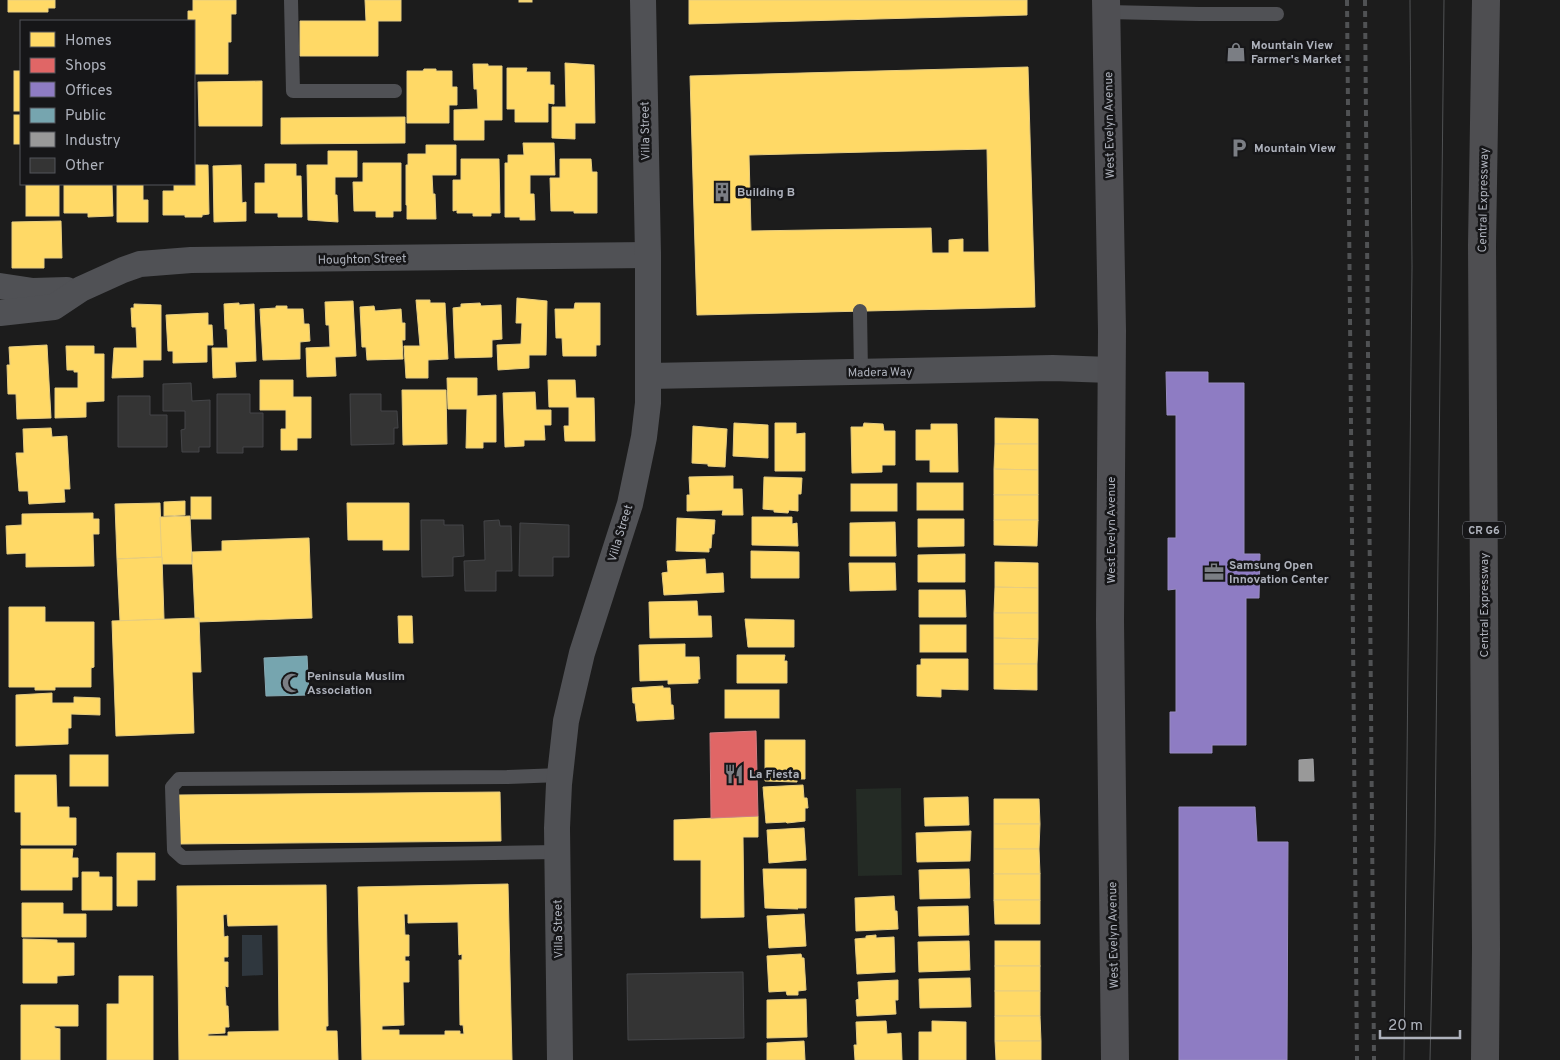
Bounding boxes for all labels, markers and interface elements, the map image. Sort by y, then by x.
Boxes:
legend [20,20,195,185]
text: Homes [65,32,112,51]
place label: Mountain View Farmer's Market [1251,38,1342,68]
shop icon: Mountain View Farmer's Market [1225,41,1247,63]
text: Shops [65,57,106,76]
street label: West Evelyn Avenue [1101,71,1119,179]
text: Offices [65,82,112,101]
street label: Villa Street [637,101,655,161]
text: Public [65,107,106,126]
text: Industry [65,132,121,151]
parking icon: Mountain View [1228,137,1250,159]
place label: Mountain View [1254,141,1336,157]
street label: Central Expressway [1475,147,1493,253]
text: Other [65,157,104,176]
building icon: Building B [711,181,733,203]
place label: Building B [737,185,795,201]
street label: Houghton Street [317,251,407,269]
street label: Madera Way [847,364,913,382]
street label: West Evelyn Avenue [1104,477,1120,583]
street label: Villa Street [605,503,637,564]
road number: CR G6 [1463,522,1505,538]
street label: Central Expressway [1477,553,1493,657]
place label: Samsung Open Innovation Center [1229,558,1329,588]
office icon: Samsung Open Innovation Center [1203,561,1225,583]
place label: Peninsula Muslim Association [307,669,405,699]
mosque icon: Peninsula Muslim Association [281,672,303,694]
restaurant icon: La Fiesta [723,763,745,785]
place label: La Fiesta [749,767,799,783]
street label: West Evelyn Avenue [1105,881,1123,989]
street label: Villa Street [550,899,568,959]
scale bar [1380,1008,1460,1040]
text: 20 m [1388,1017,1423,1036]

